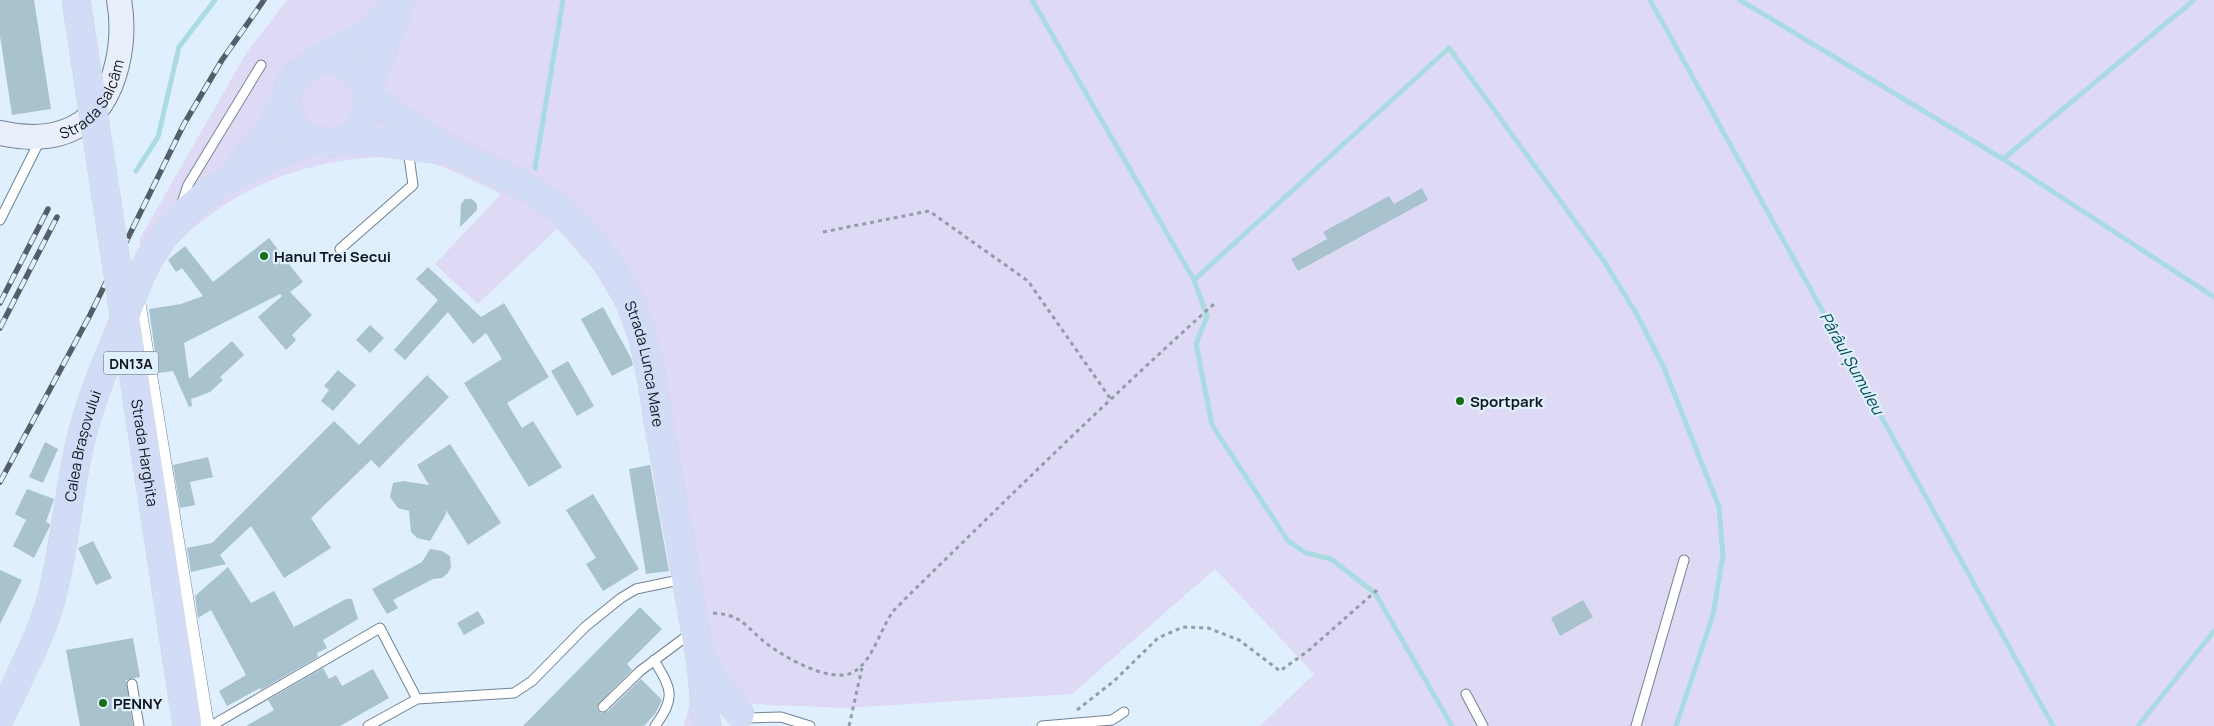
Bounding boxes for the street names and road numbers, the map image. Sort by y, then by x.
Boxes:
street label: Strada Salcâm [56,57,129,144]
street label: Strada Lunca Mare [620,297,669,429]
road number: DN13A [104,352,158,374]
street label: Calea Brașovului [59,387,106,503]
street label: Strada Harghita [127,398,164,508]

